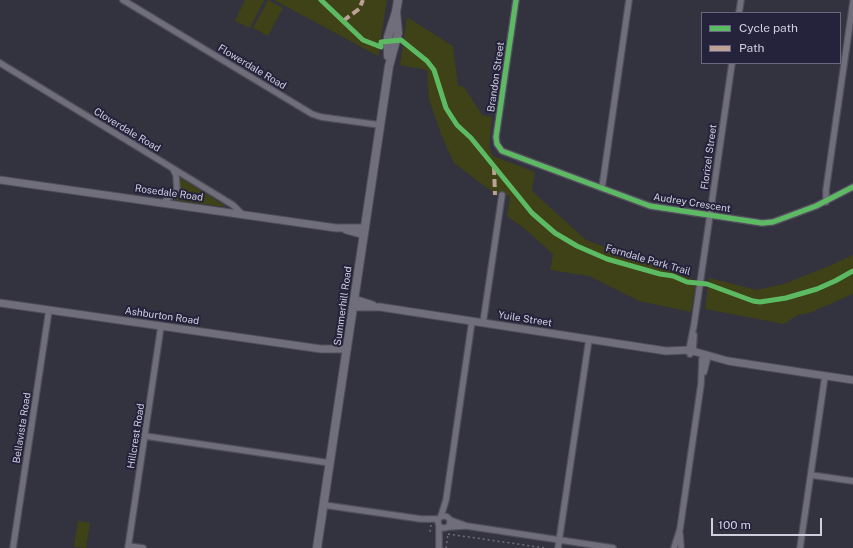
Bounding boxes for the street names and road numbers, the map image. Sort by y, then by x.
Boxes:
street label: Brandon Street [485,41,507,113]
street label: Flowerdale Road [216,42,288,92]
street label: Cloverdale Road [91,105,163,155]
street label: Florizel Street [698,124,720,190]
street label: Rosedale Road [134,182,204,204]
street label: Audrey Crescent [653,191,731,215]
street label: Ferndale Park Trail [604,242,692,278]
street label: Summerhill Road [332,266,354,346]
street label: Ashburton Road [124,305,200,327]
street label: Yuile Street [497,309,553,329]
street label: Bellavista Road [10,392,34,464]
street label: Hillcrest Road [125,403,147,469]

